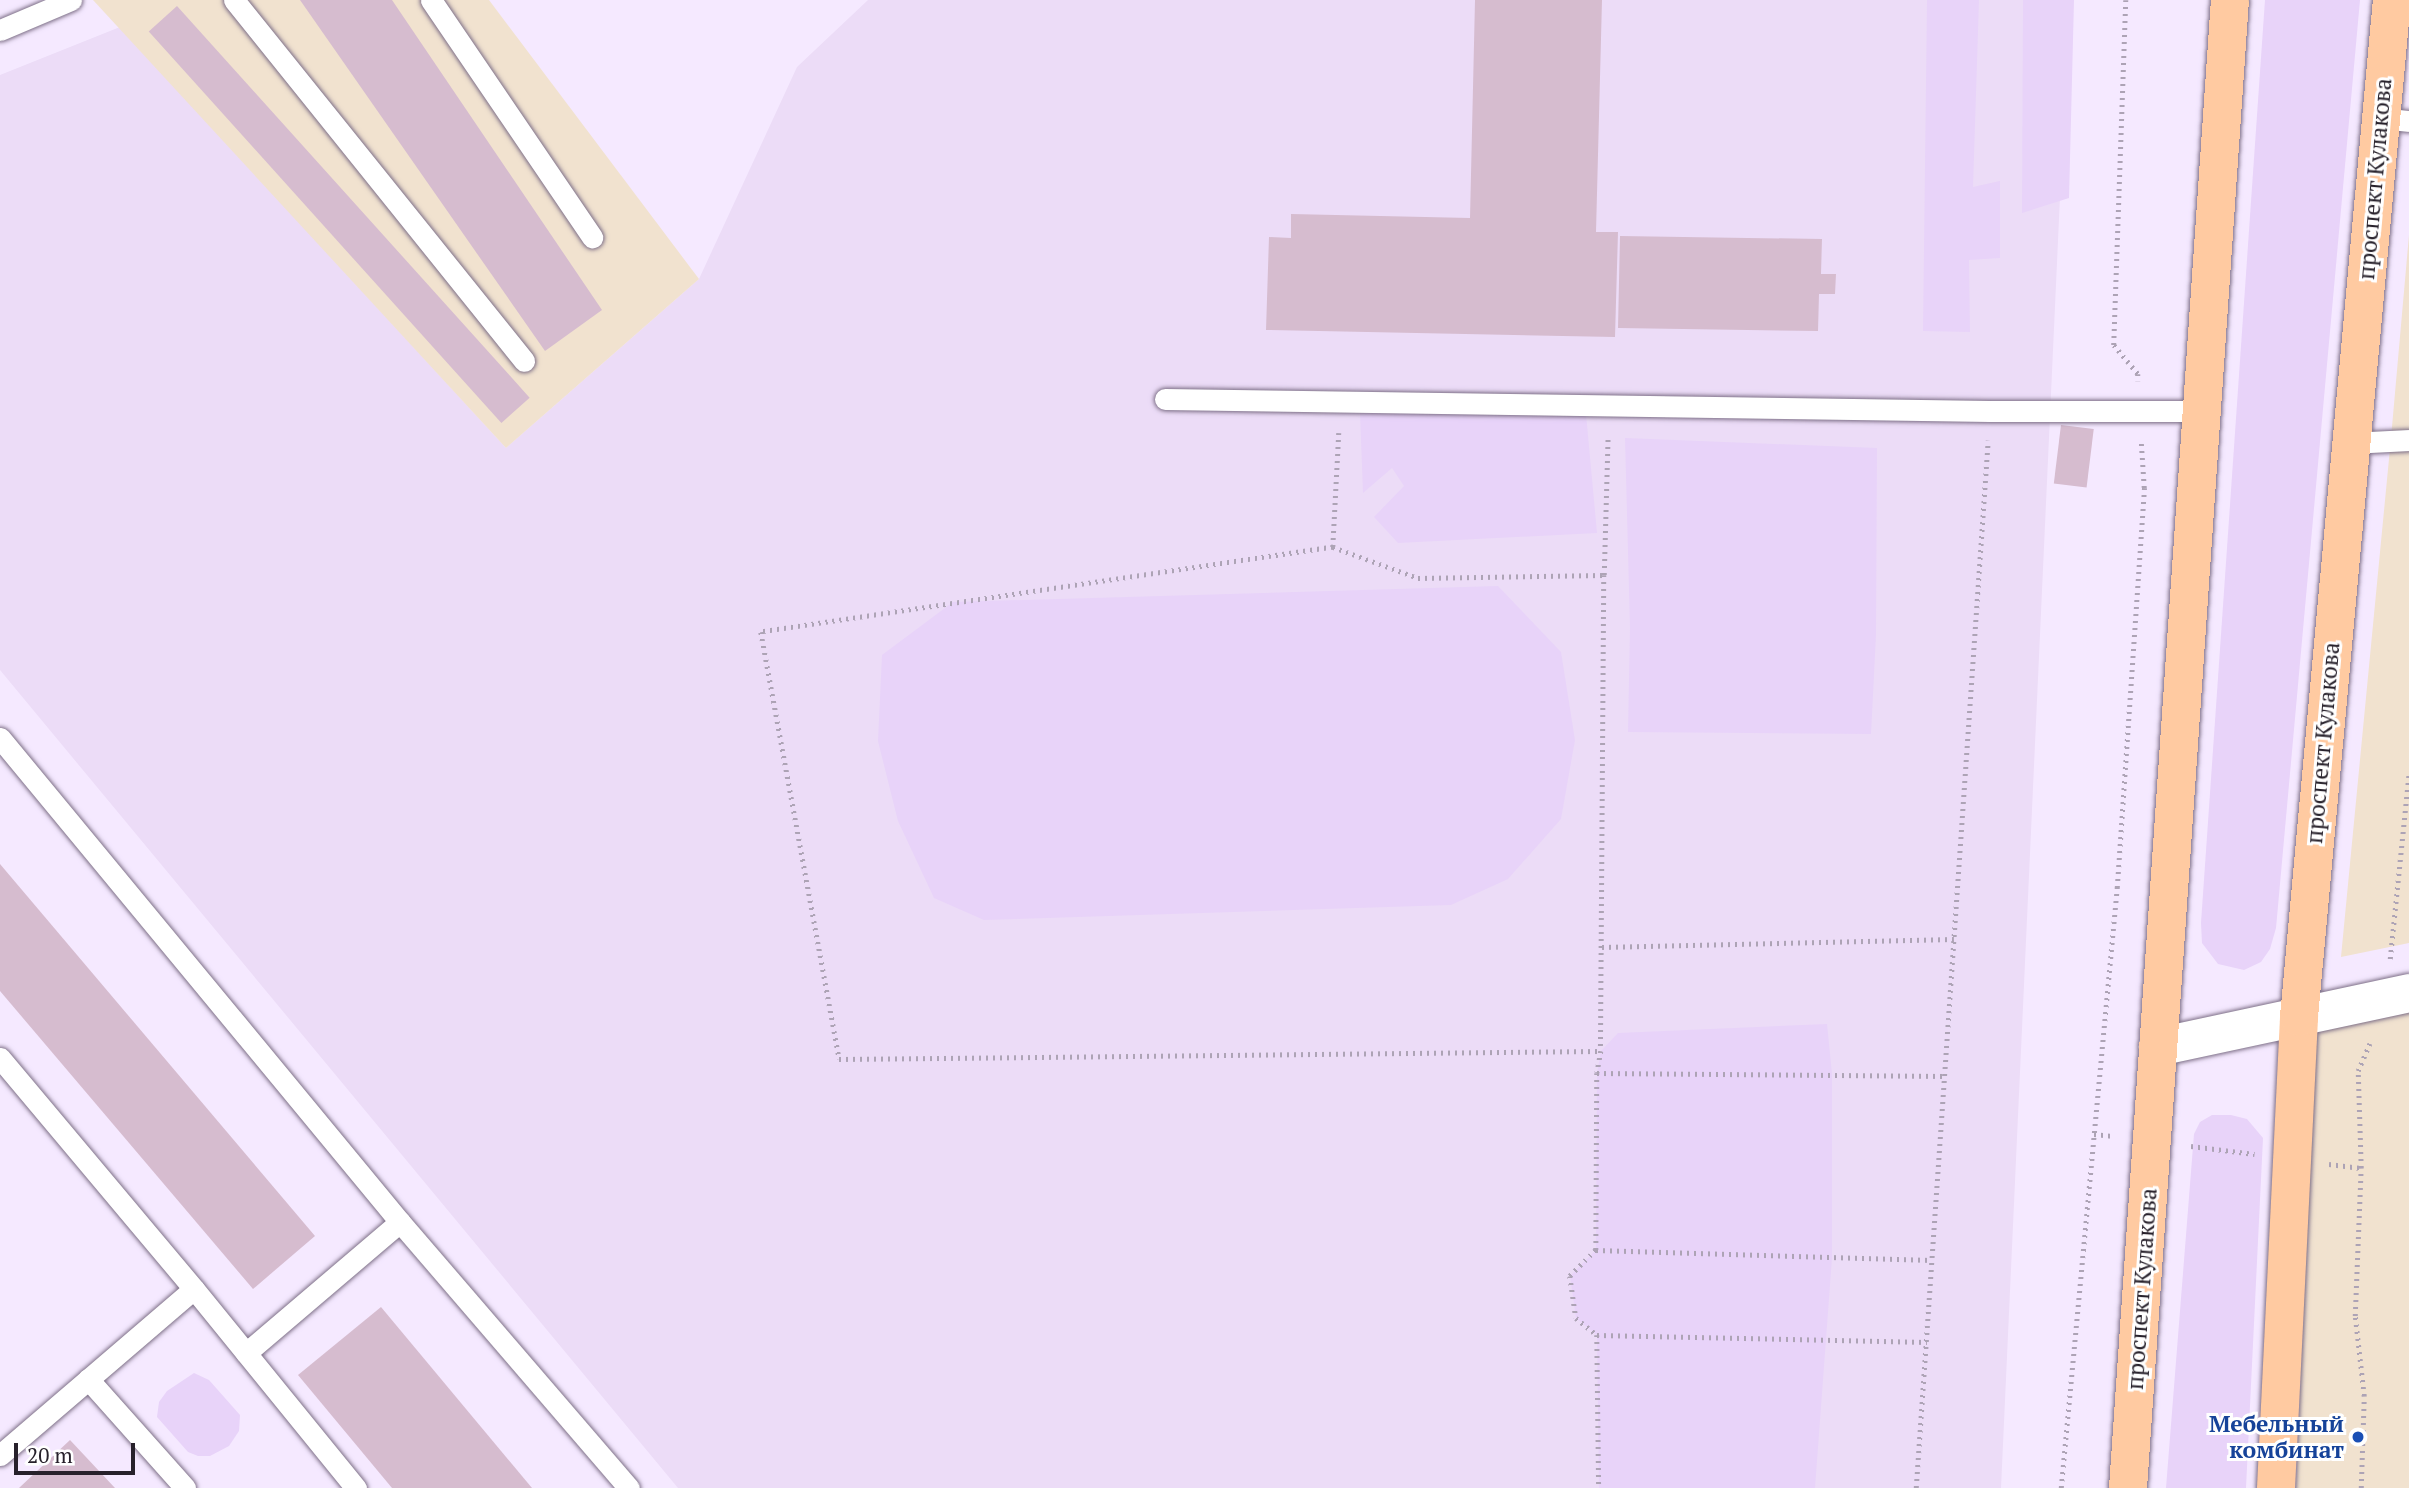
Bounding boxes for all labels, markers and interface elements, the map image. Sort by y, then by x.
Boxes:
street label: проспект Кулакова [2352,77,2398,281]
street label: проспект Кулакова [2300,641,2346,845]
street label: проспект Кулакова [2121,1187,2163,1391]
place label: Мебельный комбинат [2209,1410,2344,1464]
scale bar [18,1428,138,1472]
marker: Мебельный комбинат [2350,1429,2366,1445]
text: 20 m [27,1441,73,1469]

